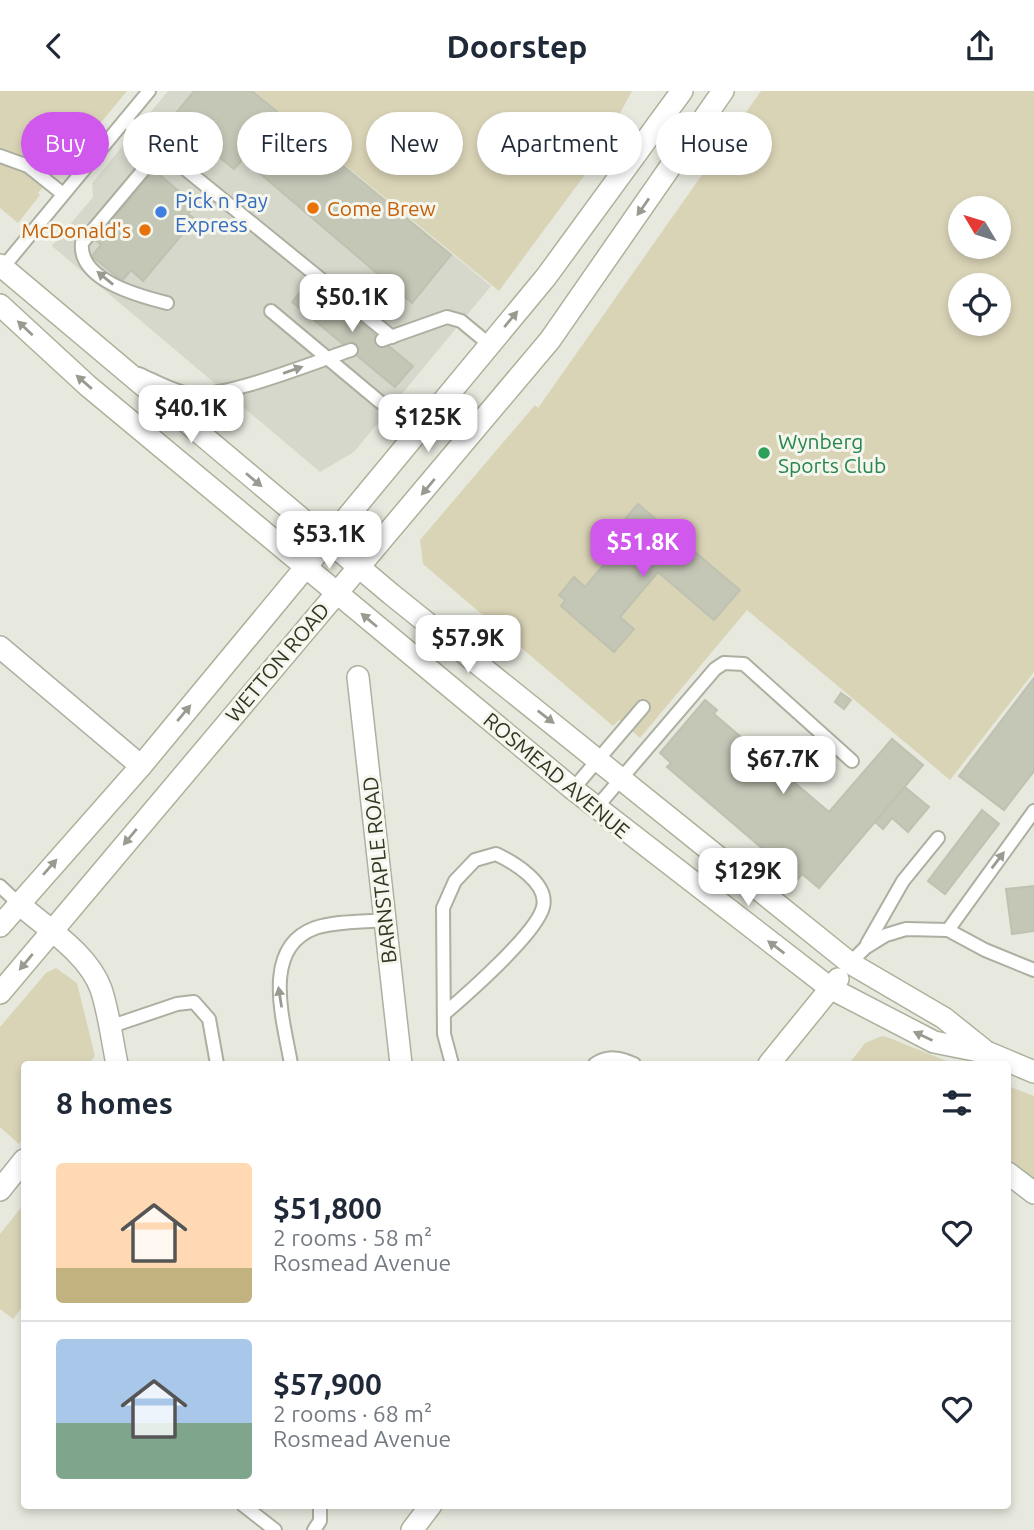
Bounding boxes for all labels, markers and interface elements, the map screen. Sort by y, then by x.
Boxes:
icon: back [35,27,73,65]
icon: share [961,27,999,65]
text: Doorstep [446,28,588,64]
chip: Buy [21,112,109,175]
chip: Rent [123,112,223,175]
chip: Filters [237,112,352,175]
chip: New [366,112,463,175]
chip: Apartment [477,112,642,175]
chip: House [656,112,772,175]
place label: Pick n Pay Express [175,188,268,236]
place label: Come Brew [327,196,436,220]
north arrow [948,196,1012,259]
map controls [948,196,1011,336]
one-way arrow [637,198,650,217]
marker: Come Brew [305,200,321,216]
marker: Pick n Pay Express [153,204,169,220]
place label: McDonald's [21,218,131,242]
marker: McDonald's [137,222,153,238]
one-way arrow [96,271,113,286]
button: locate [948,273,1011,336]
pin: $50.1K [295,275,409,334]
text: $50.1K [316,284,388,309]
one-way arrow [504,310,519,328]
one-way arrow [17,321,34,337]
one-way arrow [283,364,304,375]
one-way arrow [75,374,93,390]
pin: $40.1K [134,385,248,445]
text: $40.1K [155,395,227,420]
pin: $125K [379,395,477,454]
text: $125K [394,404,462,429]
place label: Wynberg Sports Club [778,429,886,477]
marker: Wynberg Sports Club [756,445,772,461]
one-way arrow [245,472,262,487]
one-way arrow [421,478,436,495]
pin: $53.1K [272,511,386,571]
pin: $51.8K [586,519,700,579]
text: $53.1K [293,521,365,546]
text: $51.8K [607,529,679,554]
street label: WETTON ROAD [220,597,334,727]
one-way arrow [361,613,378,628]
pin: $57.9K [411,615,525,675]
text: $57.9K [432,625,504,650]
one-way arrow [176,705,191,722]
street label: ROSMEAD AVENUE [479,707,635,843]
one-way arrow [536,710,554,725]
pin: $67.7K [726,737,840,796]
text: $67.7K [747,746,819,771]
street label: BARNSTAPLE ROAD [357,775,401,965]
one-way arrow [123,829,138,846]
pin: $129K [699,849,797,908]
one-way arrow [990,851,1004,869]
one-way arrow [42,858,57,875]
text: $129K [714,858,782,883]
one-way arrow [767,941,785,955]
one-way arrow [18,953,33,971]
one-way arrow [275,985,286,1007]
one-way arrow [913,1031,933,1042]
icon: filters [938,1084,976,1122]
text: 8 homes [56,1086,173,1120]
icon: home [112,1191,196,1275]
text: $51,800 [273,1191,382,1225]
icon: heart [938,1214,976,1252]
text: 2 rooms · 58 m² [273,1225,432,1250]
text: Rosmead Avenue [273,1250,451,1275]
icon: home [112,1367,196,1451]
text: $57,900 [273,1367,382,1401]
icon: heart [938,1390,976,1428]
text: 2 rooms · 68 m² [273,1401,432,1426]
text: Rosmead Avenue [273,1426,451,1451]

